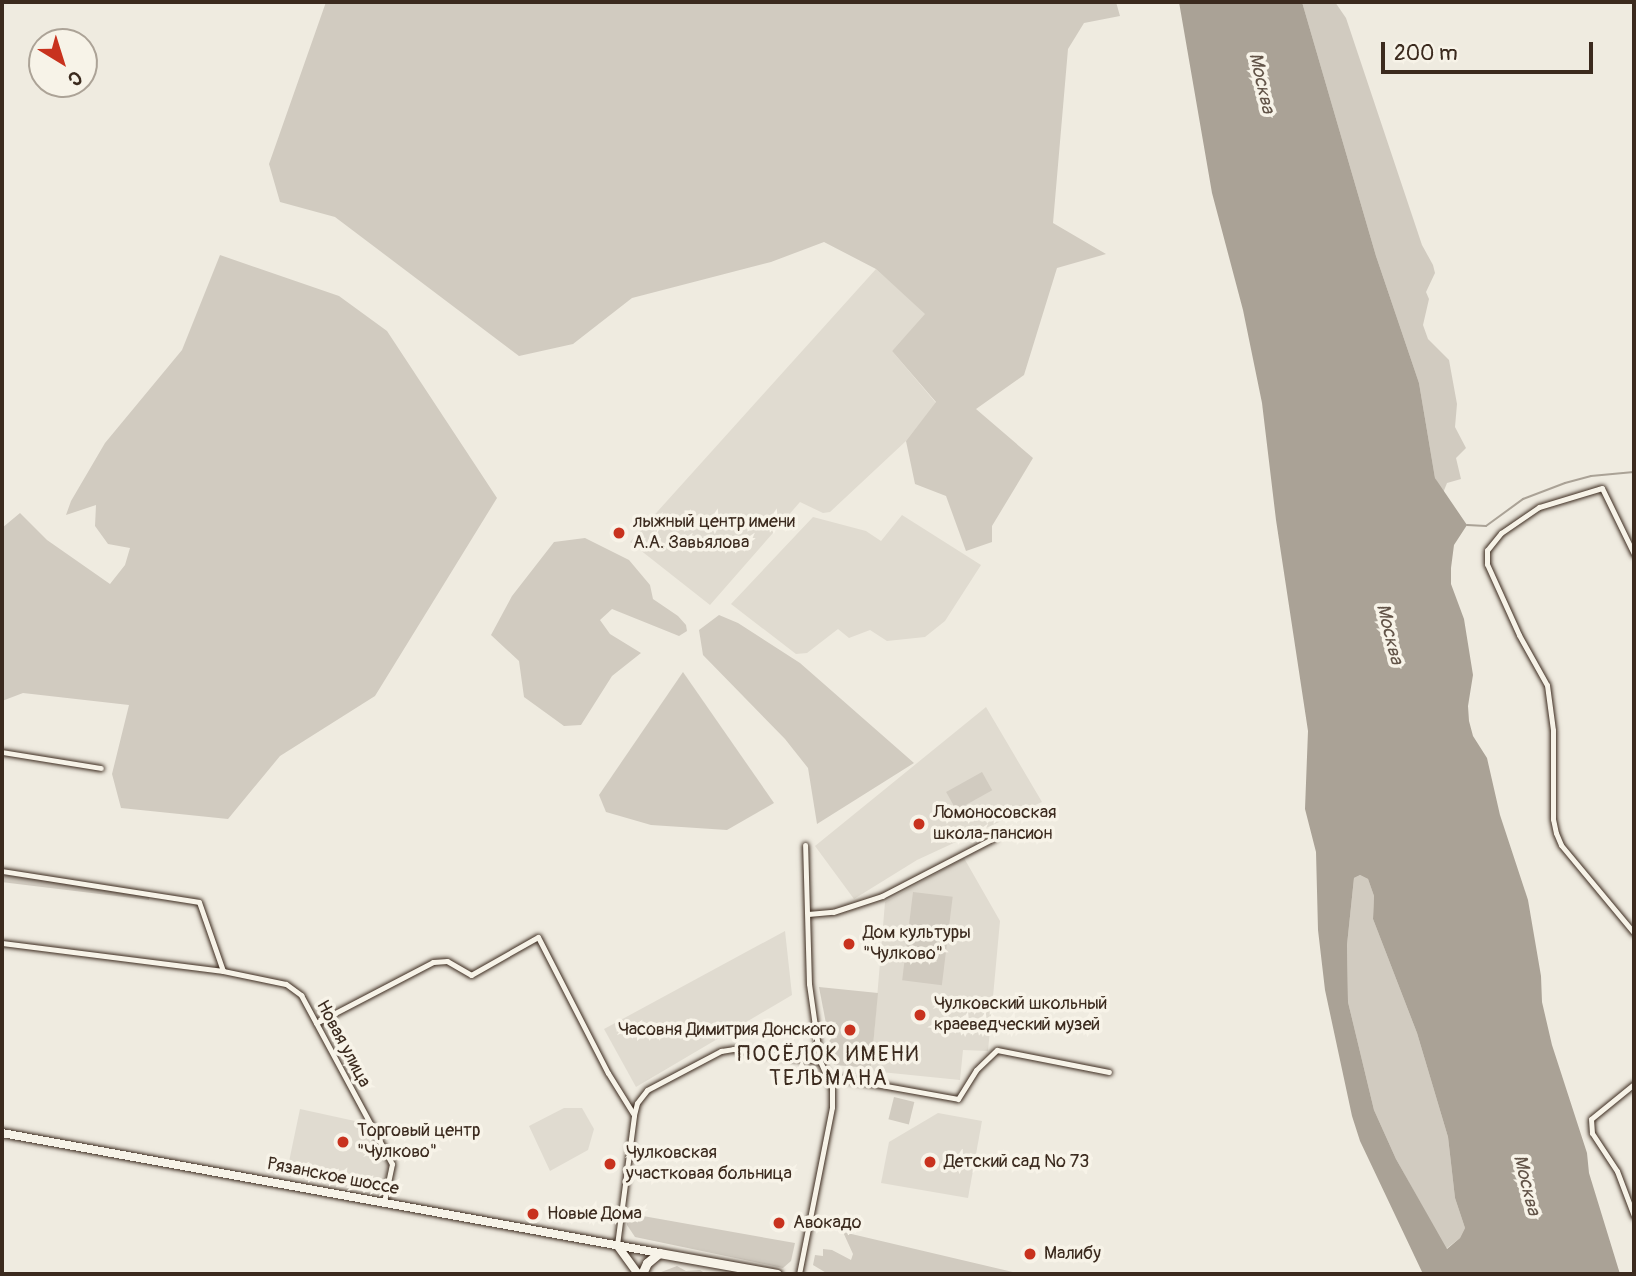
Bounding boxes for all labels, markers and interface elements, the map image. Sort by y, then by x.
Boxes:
north arrow [28,28,98,98]
scale bar [1384,28,1596,72]
text: 200 m [1394,40,1458,67]
water label: Москва [1243,50,1279,116]
text: С [63,65,87,91]
place label: лыжный центр имени А.А. Завьялова [633,512,795,554]
marker: лыжный центр имени А.А. Завьялова [611,525,627,541]
water label: Москва [1370,601,1408,667]
place label: Ломоносовская школа-пансион [933,803,1057,846]
marker: Ломоносовская школа-пансион [911,816,927,832]
place label: Дом культуры "Чулково" [863,923,971,965]
marker: Дом культуры "Чулково" [841,936,857,952]
place label: Чулковский школьный краеведческий музей [934,994,1107,1036]
street label: Новая улица [311,997,375,1091]
marker: Чулковский школьный краеведческий музей [912,1007,928,1023]
place label: Часовня Димитрия Донского [618,1019,836,1041]
marker: Часовня Димитрия Донского [842,1022,858,1038]
district label: ПОСЁЛОК ИМЕНИ ТЕЛЬМАНА [739,1042,919,1092]
place label: Торговый центр "Чулково" [357,1121,481,1164]
marker: Торговый центр "Чулково" [335,1134,351,1150]
place label: Чулковская участковая больница [626,1143,792,1186]
place label: Детский сад № 73 [944,1151,1089,1173]
water label: Москва [1507,1152,1545,1218]
street label: Рязанское шоссе [265,1154,401,1200]
marker: Чулковская участковая больница [600,1154,620,1174]
marker: Детский сад № 73 [922,1154,938,1170]
place label: Новые Дома [547,1203,642,1225]
marker: Новые Дома [525,1206,541,1222]
place label: Авокадо [793,1212,861,1234]
marker: Авокадо [771,1215,787,1231]
place label: Малибу [1044,1243,1101,1265]
marker: Малибу [1022,1246,1038,1262]

